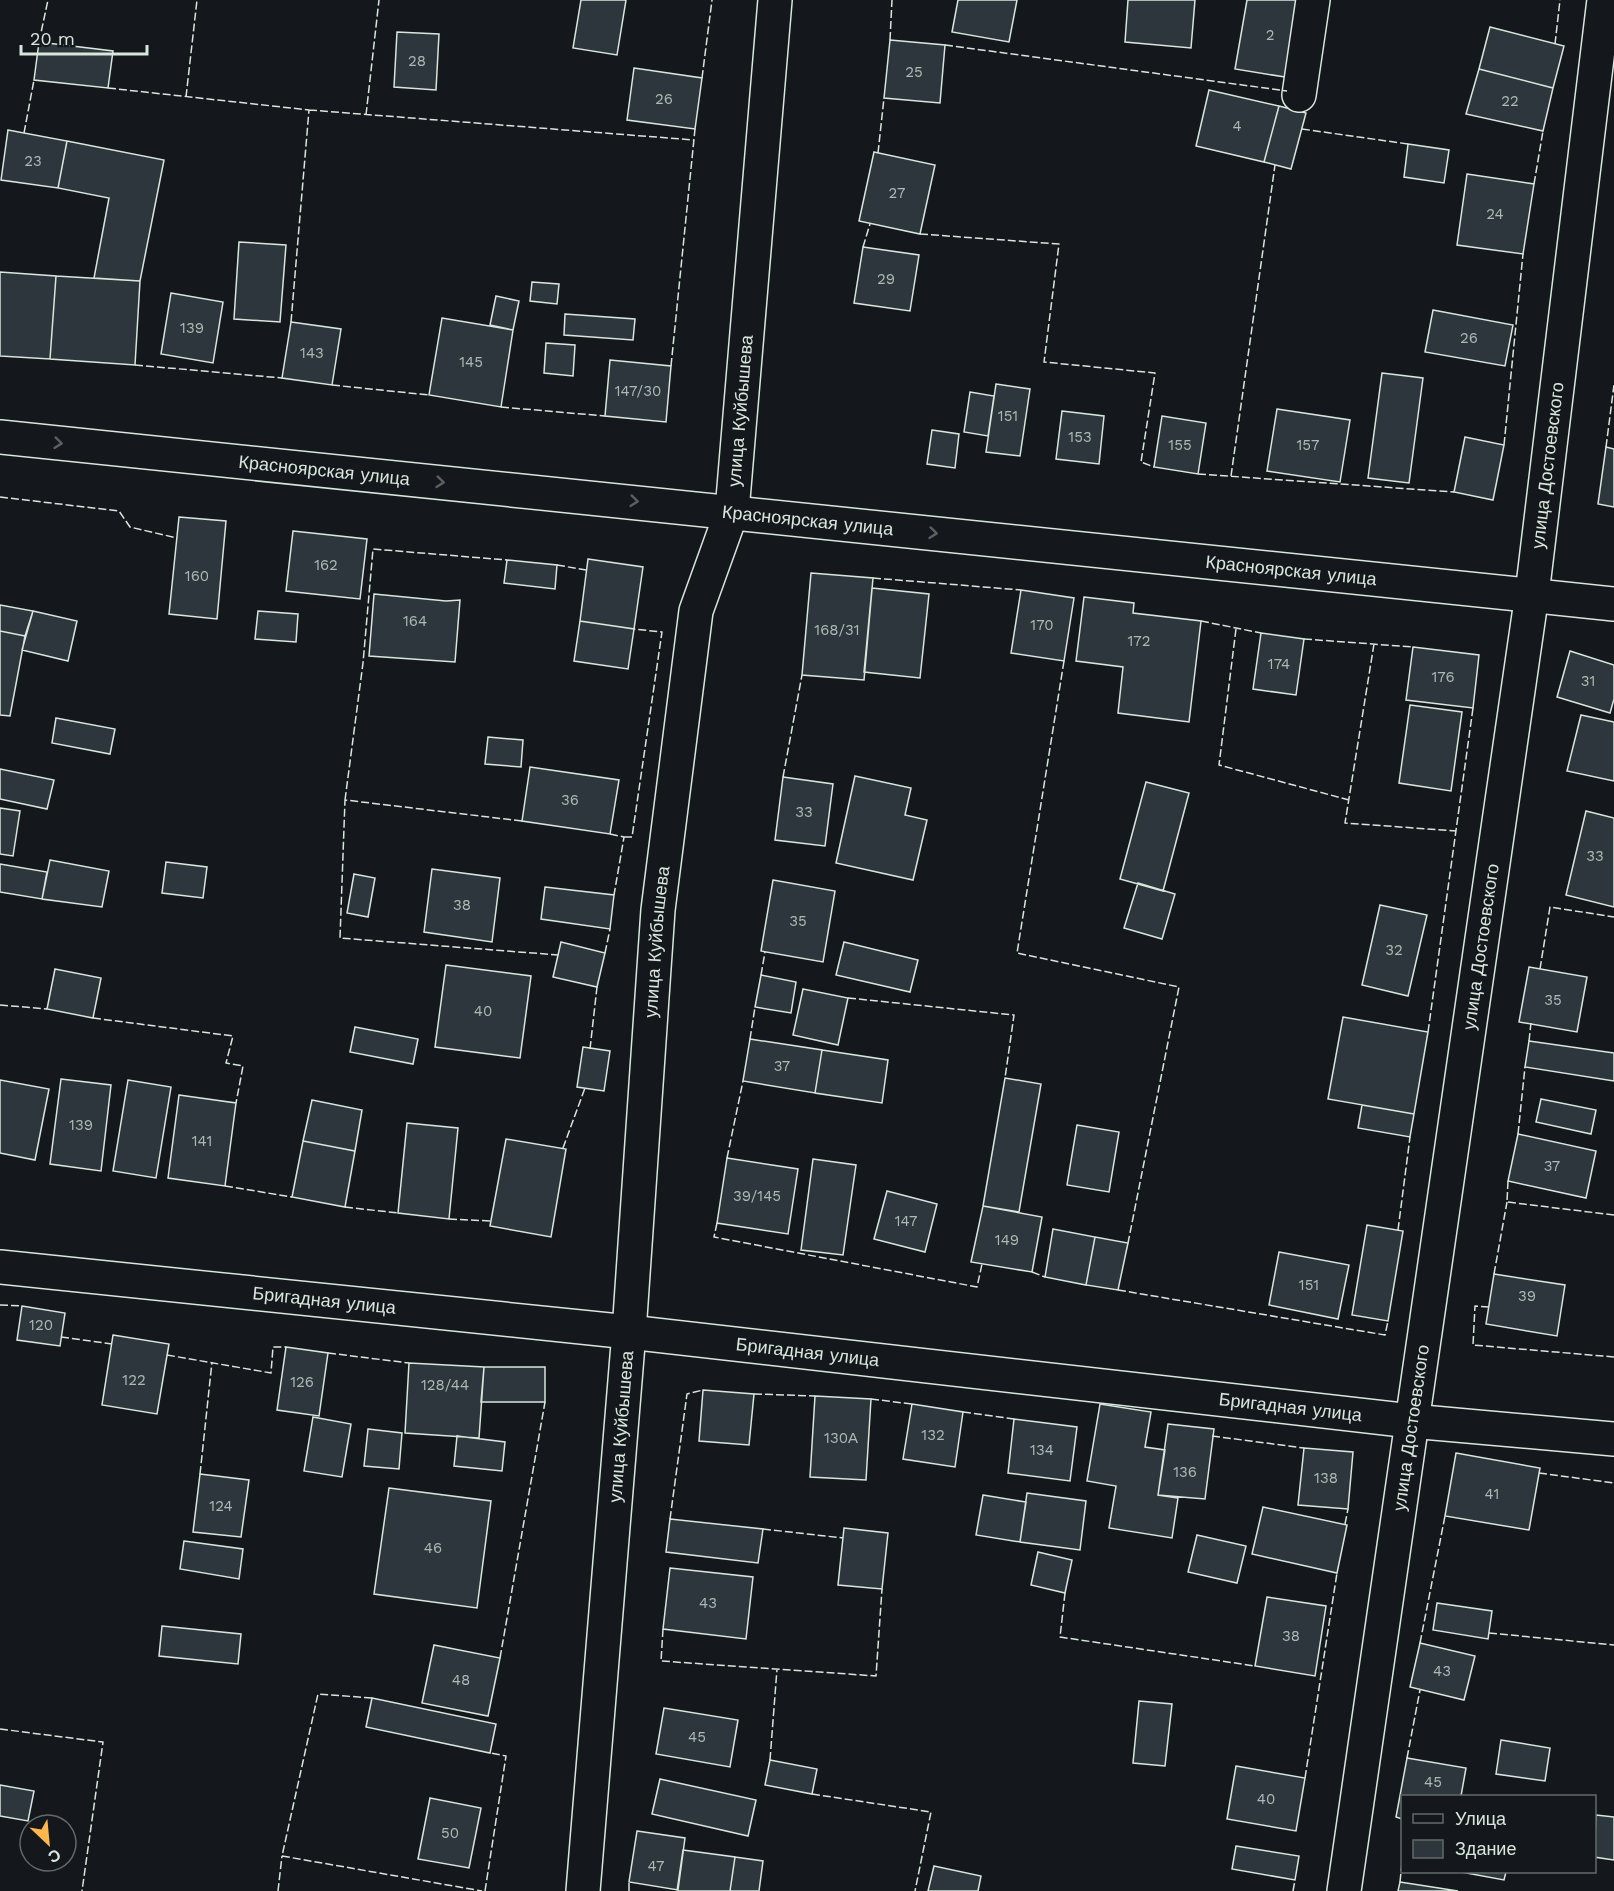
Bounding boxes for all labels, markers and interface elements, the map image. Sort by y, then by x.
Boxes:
scale bar [21,18,147,56]
house number: 2 [1266,26,1274,44]
text: 20 m [30,28,75,49]
house number: 28 [408,52,426,70]
house number: 25 [905,63,923,81]
house number: 26 [655,90,673,108]
house number: 22 [1501,92,1519,110]
house number: 4 [1232,117,1242,135]
house number: 23 [24,152,42,170]
house number: 27 [889,184,905,202]
house number: 24 [1486,205,1504,223]
house number: 29 [877,270,895,288]
house number: 139 [180,319,204,337]
house number: 26 [1460,329,1478,347]
street label: улица Куйбышева [723,333,757,488]
house number: 143 [300,344,324,362]
house number: 145 [459,353,483,371]
street label: улица Достоевского [1527,381,1568,550]
house number: 147/30 [615,382,661,400]
house number: 151 [998,407,1018,425]
house number: 153 [1068,428,1092,446]
one-way arrow [54,436,63,449]
house number: 155 [1168,436,1192,454]
house number: 157 [1297,436,1320,454]
street label: Красноярская улица [238,451,412,489]
one-way arrow [436,475,445,487]
one-way arrow [630,494,639,507]
street label: Красноярская улица [721,501,895,539]
one-way arrow [928,526,937,539]
street label: Красноярская улица [1205,551,1379,589]
house number: 162 [314,556,338,574]
house number: 160 [185,567,209,585]
house number: 164 [403,612,427,630]
house number: 170 [1030,616,1054,634]
house number: 168/31 [814,621,860,639]
house number: 172 [1127,632,1151,650]
house number: 174 [1268,655,1290,673]
house number: 176 [1431,668,1455,686]
house number: 31 [1581,672,1595,690]
house number: 36 [561,791,579,809]
house number: 33 [795,803,813,821]
house number: 33 [1586,847,1604,865]
street label: улица Достоевского [1458,862,1503,1031]
street label: улица Куйбышева [640,864,674,1018]
house number: 38 [453,896,471,914]
house number: 35 [789,912,807,930]
house number: 32 [1385,941,1403,959]
house number: 35 [1544,991,1562,1009]
house number: 40 [474,1002,492,1020]
house number: 37 [774,1057,790,1075]
house number: 139 [69,1116,93,1134]
house number: 141 [192,1132,212,1150]
house number: 37 [1544,1157,1560,1175]
house number: 39/145 [733,1187,781,1205]
house number: 147 [895,1212,917,1230]
house number: 149 [995,1231,1019,1249]
house number: 151 [1299,1276,1319,1294]
street label: Бригадная улица [252,1282,398,1318]
house number: 39 [1518,1287,1536,1305]
house number: 120 [29,1316,53,1334]
street label: Бригадная улица [735,1333,881,1371]
street label: улица Достоевского [1388,1343,1433,1512]
street label: улица Куйбышева [604,1349,638,1503]
house number: 122 [122,1371,146,1389]
house number: 126 [290,1373,314,1391]
house number: 128/44 [421,1376,469,1394]
street label: Бригадная улица [1218,1388,1364,1425]
house number: 132 [921,1426,945,1444]
house number: 130А [824,1429,858,1447]
house number: 134 [1030,1441,1054,1459]
house number: 136 [1173,1463,1197,1481]
house number: 138 [1314,1469,1338,1487]
house number: 41 [1485,1485,1499,1503]
house number: 124 [209,1497,233,1515]
house number: 46 [424,1539,442,1557]
house number: 43 [699,1594,717,1612]
house number: 38 [1282,1627,1300,1645]
house number: 43 [1433,1662,1451,1680]
house number: 48 [452,1671,470,1689]
house number: 45 [688,1728,706,1746]
house number: 45 [1424,1773,1442,1791]
house number: 40 [1257,1790,1275,1808]
legend [1401,1795,1596,1873]
text: Улица [1455,1808,1507,1829]
north arrow [18,1813,78,1873]
house number: 50 [441,1824,459,1842]
text: Здание [1455,1838,1516,1859]
text: С [45,1845,64,1867]
house number: 47 [648,1857,664,1875]

